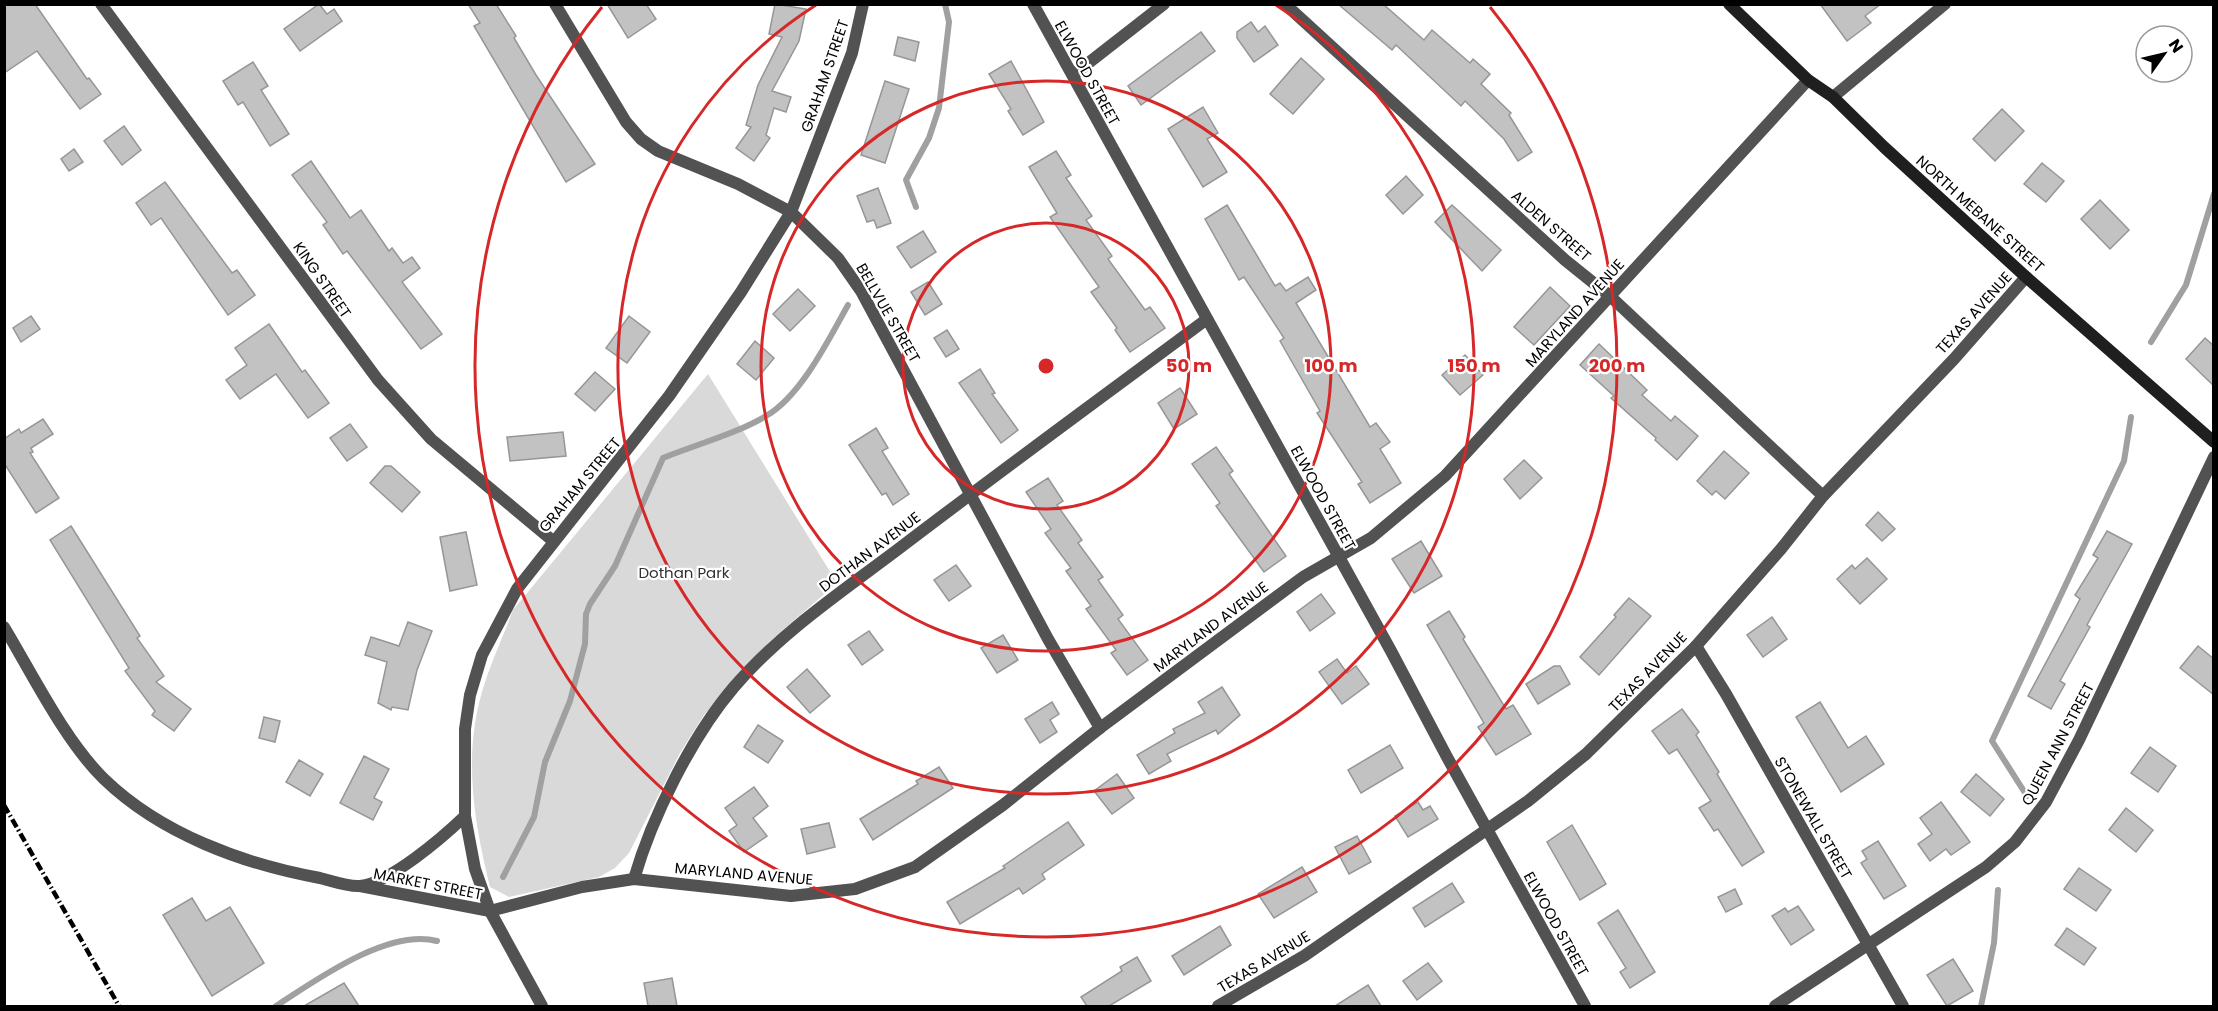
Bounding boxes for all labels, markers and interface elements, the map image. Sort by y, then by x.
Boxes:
street label: GRAHAM STREET [795,17,854,135]
street label: ELWOOD STREET [1050,17,1125,129]
north arrow [2134,24,2194,84]
text: N [2163,34,2189,57]
street label: NORTH MEBANE STREET [1912,150,2049,277]
street label: ALDEN STREET [1507,185,1596,266]
street label: KING STREET [288,237,356,322]
street label: MARYLAND AVENUE [1520,254,1629,371]
street label: BELLVUE STREET [851,259,925,366]
street label: TEXAS AVENUE [1931,267,2016,358]
text: 50 m [1166,353,1212,378]
text: 100 m [1304,353,1358,378]
text: 150 m [1447,353,1501,378]
text: 200 m [1589,353,1645,378]
centre of rings [1036,356,1056,376]
street label: GRAHAM STREET [534,433,626,537]
street label: ELWOOD STREET [1286,442,1361,554]
street label: DOTHAN AVENUE [815,507,925,597]
park label: Dothan Park [638,562,730,583]
street label: MARYLAND AVENUE [1149,576,1273,677]
street label: TEXAS AVENUE [1604,627,1691,716]
street label: QUEEN ANN STREET [2016,679,2099,809]
street label: STONEWALL STREET [1770,753,1857,883]
street label: MARYLAND AVENUE [674,857,814,890]
street label: MARKET STREET [372,863,484,904]
street label: ELWOOD STREET [1519,868,1594,980]
street label: TEXAS AVENUE [1214,926,1314,997]

